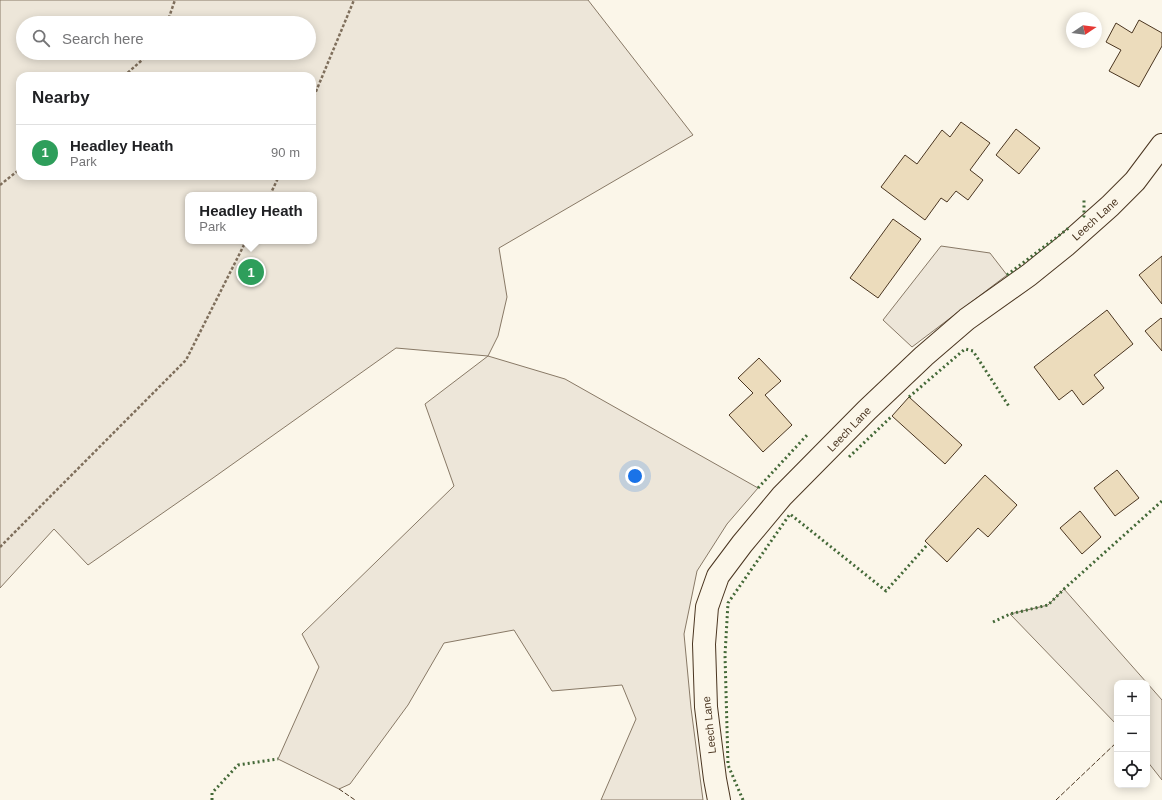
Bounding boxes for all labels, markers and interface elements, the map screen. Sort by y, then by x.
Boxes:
north arrow [1066,12,1102,48]
search box [16,16,316,60]
icon: search [30,27,52,49]
text: Search here [62,30,144,47]
text: Nearby [32,88,90,107]
text: Headley Heath [70,137,173,154]
text: 1 [41,145,49,160]
text: 90 m [271,145,300,160]
text: Park [70,154,97,169]
popup [185,192,317,244]
street label: Leech Lane [1070,195,1120,243]
text: Headley Heath [199,202,303,219]
text: Park [199,219,226,234]
pin: 1 [238,257,264,287]
street label: Leech Lane [825,404,873,454]
your location [625,466,645,486]
map controls [1114,680,1150,788]
button: + [1114,680,1150,716]
street label: Leech Lane [700,696,718,754]
button: − [1114,716,1150,752]
button: locate [1114,752,1150,788]

